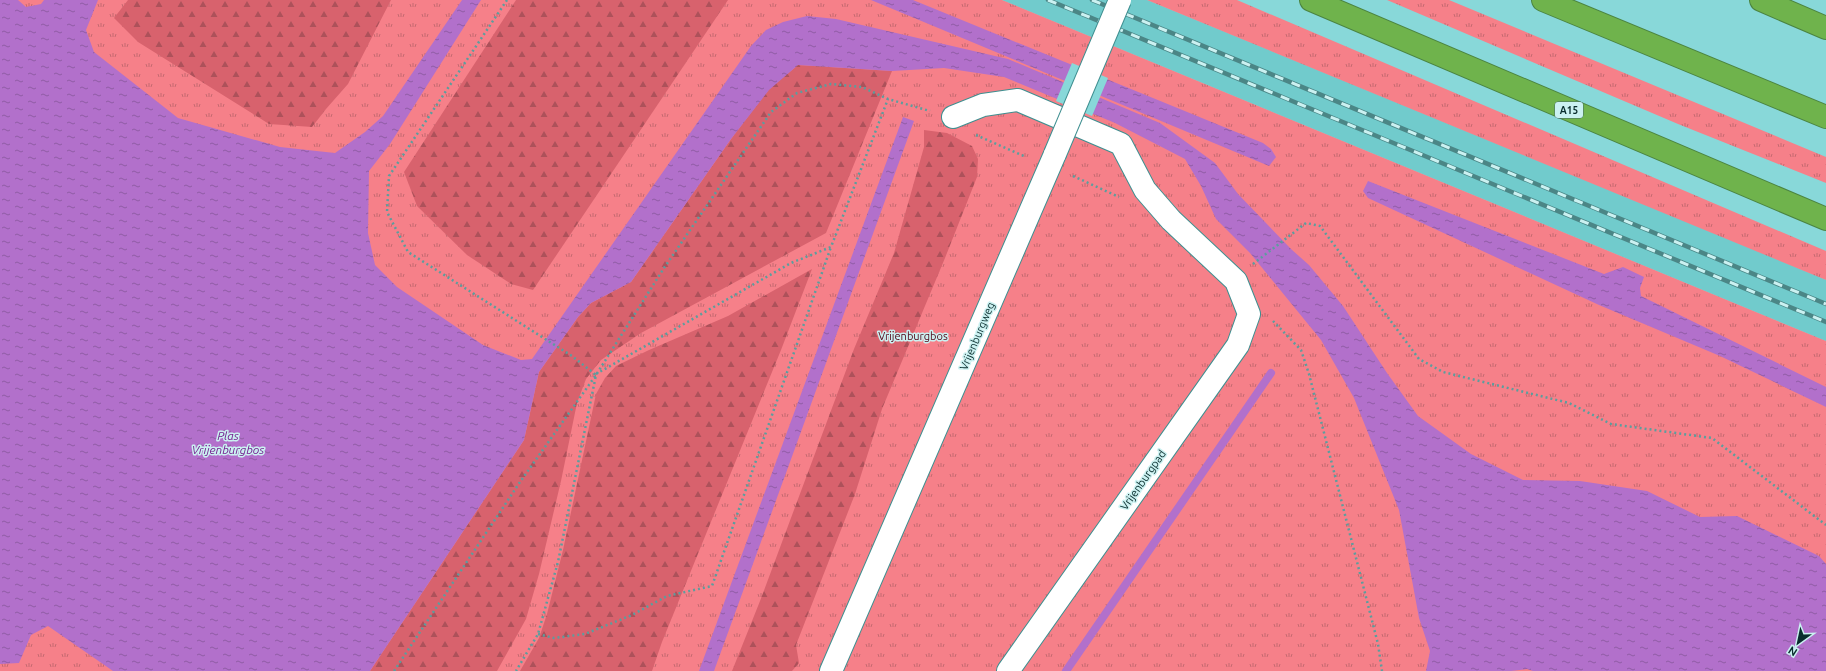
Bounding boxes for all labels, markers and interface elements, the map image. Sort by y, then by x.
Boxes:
road number: A15 [1555,102,1583,118]
street label: Vrijenburgweg [957,300,997,372]
park label: Vrijenburgbos [878,330,948,342]
water label: Plas Vrijenburgbos [192,429,264,456]
street label: Vrijenburgpad [1118,448,1168,512]
north arrow [1778,623,1818,663]
text: N [1786,644,1799,659]

